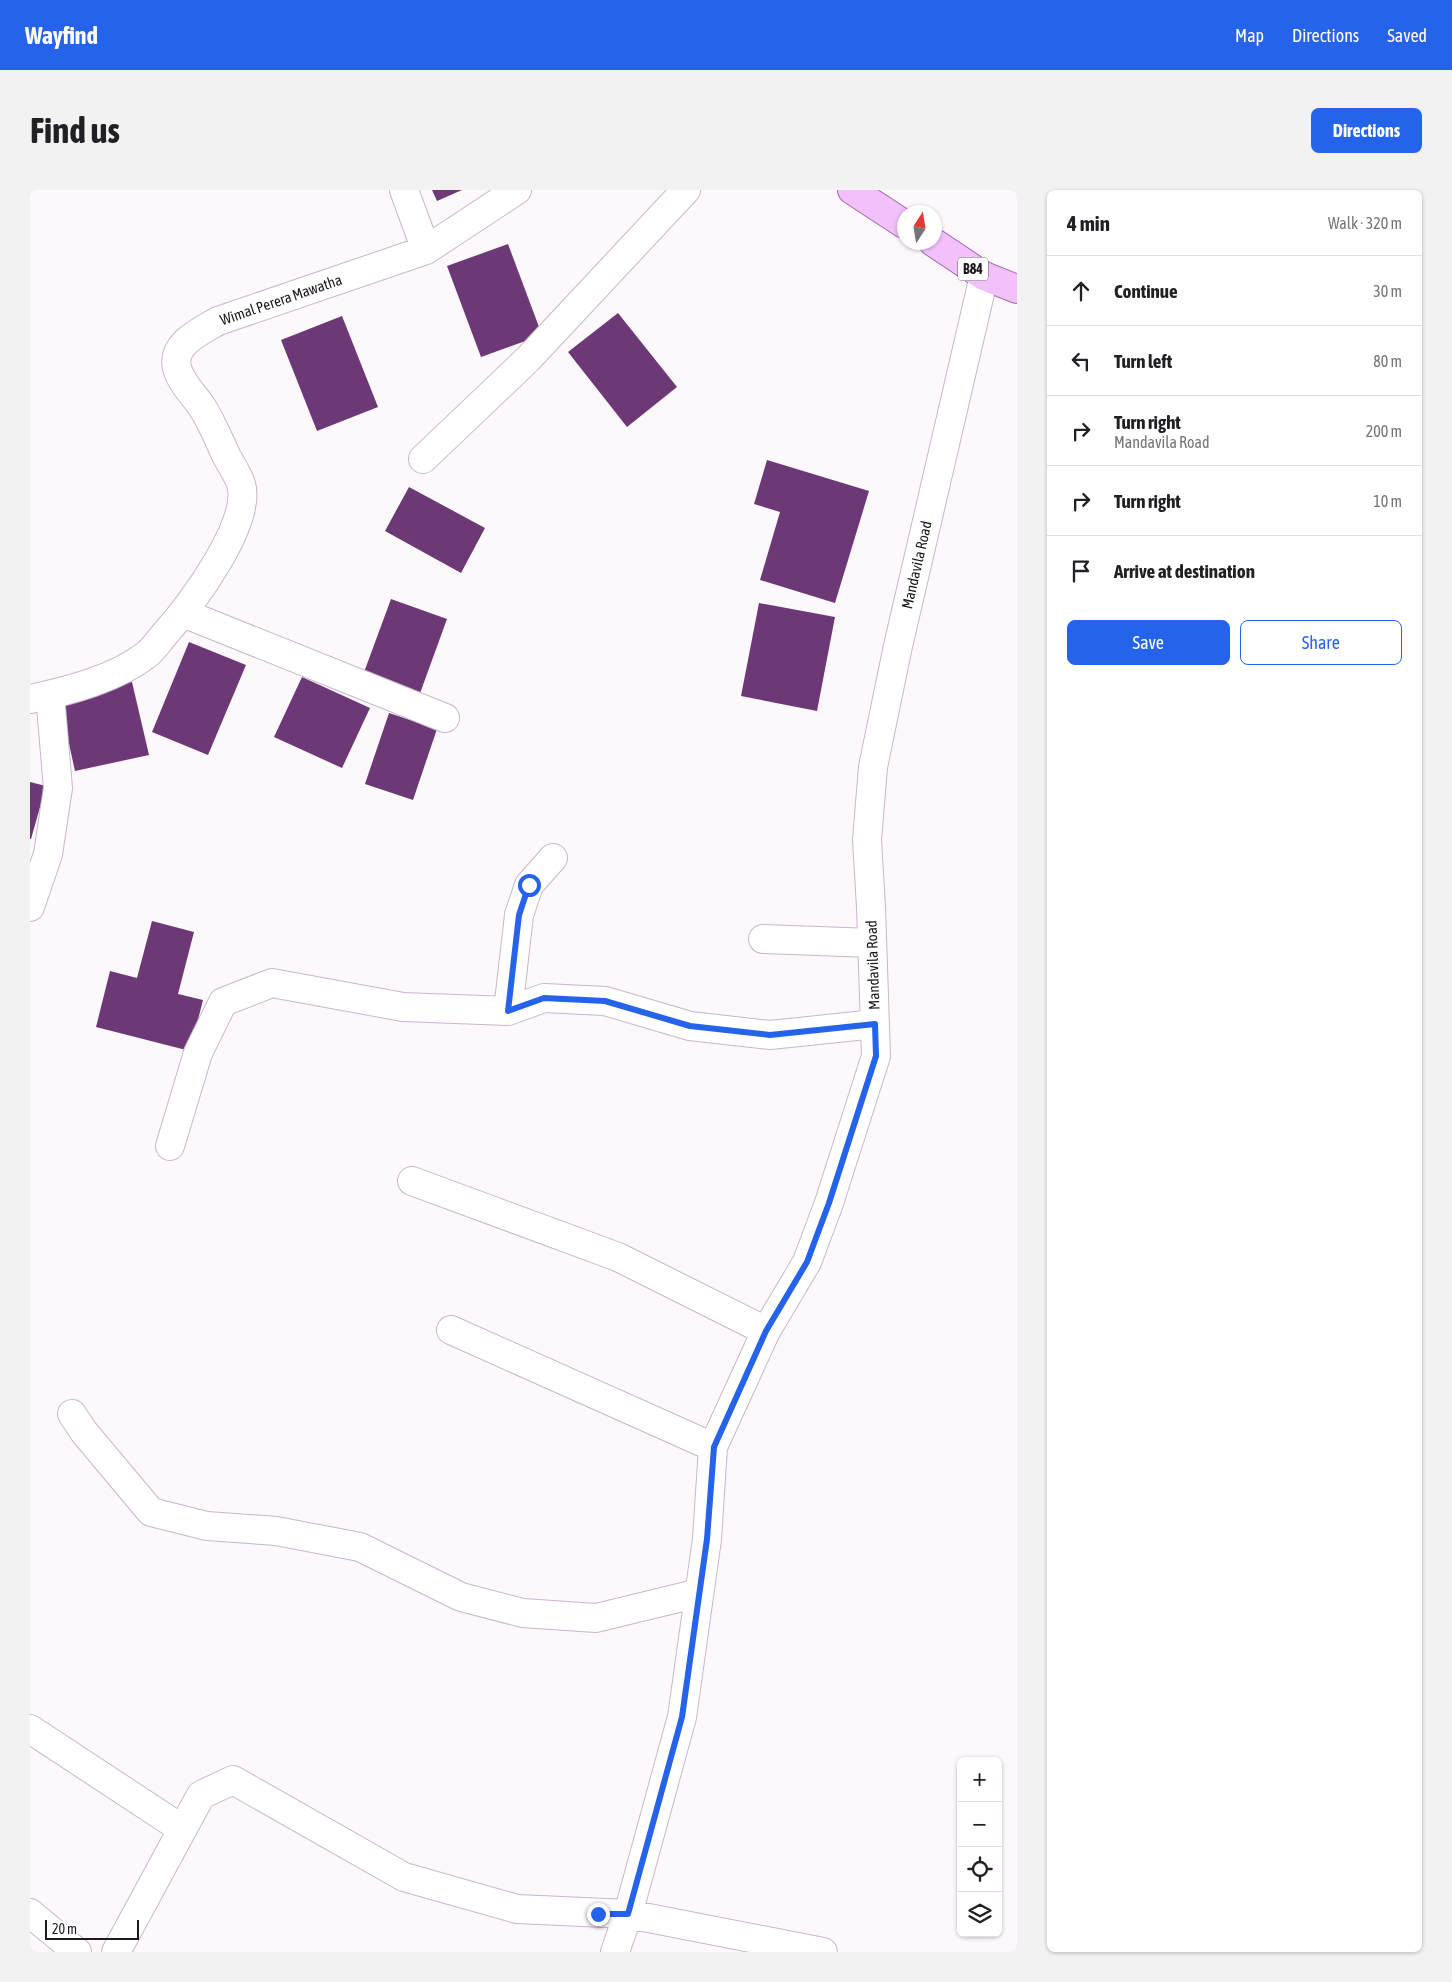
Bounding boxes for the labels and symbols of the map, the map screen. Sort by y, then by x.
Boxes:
north arrow [897,205,942,250]
road number: B84 [958,258,988,280]
street label: Wimal Perera Mawatha [218,271,344,328]
street label: Mandavila Road [898,519,935,610]
route start [518,874,541,897]
street label: Mandavila Road [862,920,883,1010]
route end [587,1903,610,1926]
scale bar [45,1917,139,1940]

